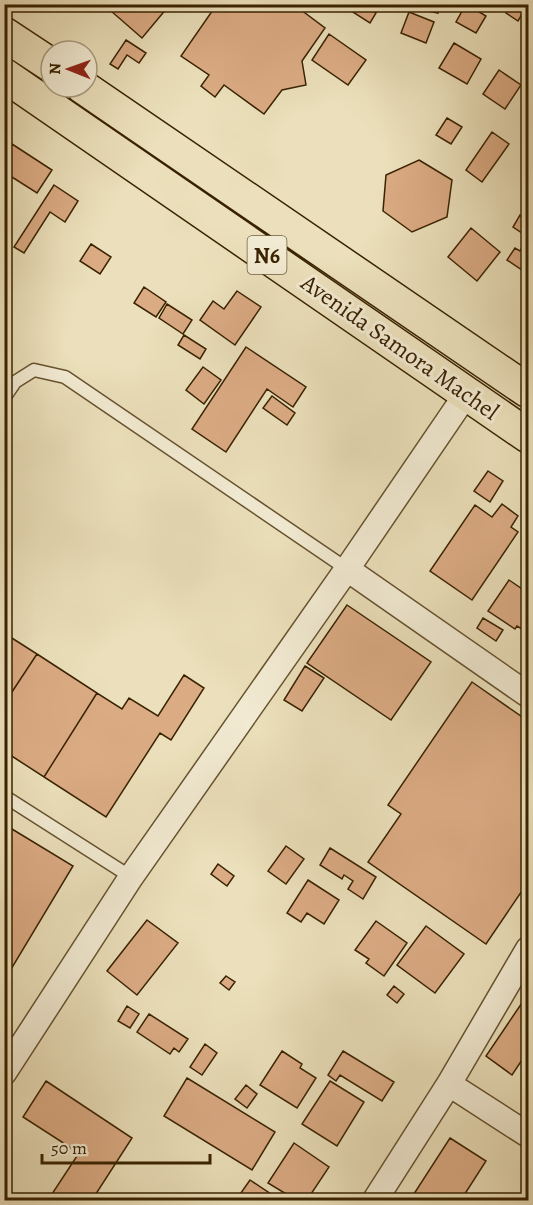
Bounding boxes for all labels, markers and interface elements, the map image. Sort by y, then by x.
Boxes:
north arrow [39,39,99,99]
text: N [44,62,66,75]
road number: N6 [248,236,286,274]
street label: Avenida Samora Machel [294,266,505,427]
scale bar [42,1127,210,1165]
text: 50 m [51,1136,87,1160]

